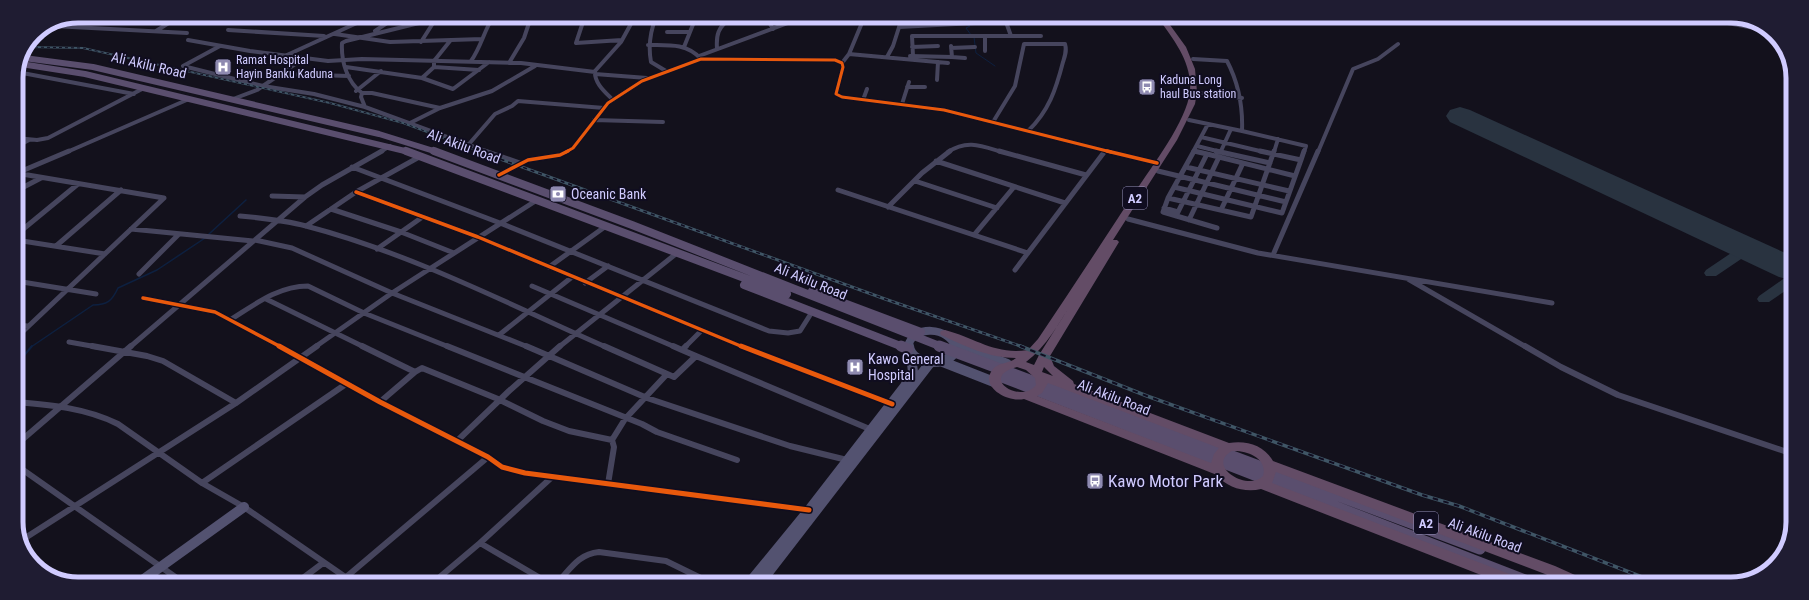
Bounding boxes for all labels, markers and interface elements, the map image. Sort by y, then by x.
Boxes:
street label: Ali Akilu Road [110,49,188,81]
place label: Ramat Hospital Hayin Banku Kaduna [236,53,333,81]
hospital icon: Ramat Hospital Hayin Banku Kaduna [213,57,233,77]
place label: Kaduna Long haul Bus station [1160,73,1237,101]
bus stop icon: Kaduna Long haul Bus station [1137,77,1157,97]
street label: Ali Akilu Road [425,125,503,167]
bank icon: Oceanic Bank [548,184,568,204]
place label: Oceanic Bank [571,186,647,202]
road number: A2 [1123,187,1147,209]
street label: Ali Akilu Road [772,259,850,303]
place label: Kawo General Hospital [868,351,944,383]
hospital icon: Kawo General Hospital [845,357,865,377]
street label: Ali Akilu Road [1075,376,1153,418]
bus stop icon: Kawo Motor Park [1085,471,1105,491]
place label: Kawo Motor Park [1108,471,1223,491]
road number: A2 [1414,512,1438,534]
street label: Ali Akilu Road [1446,514,1524,556]

